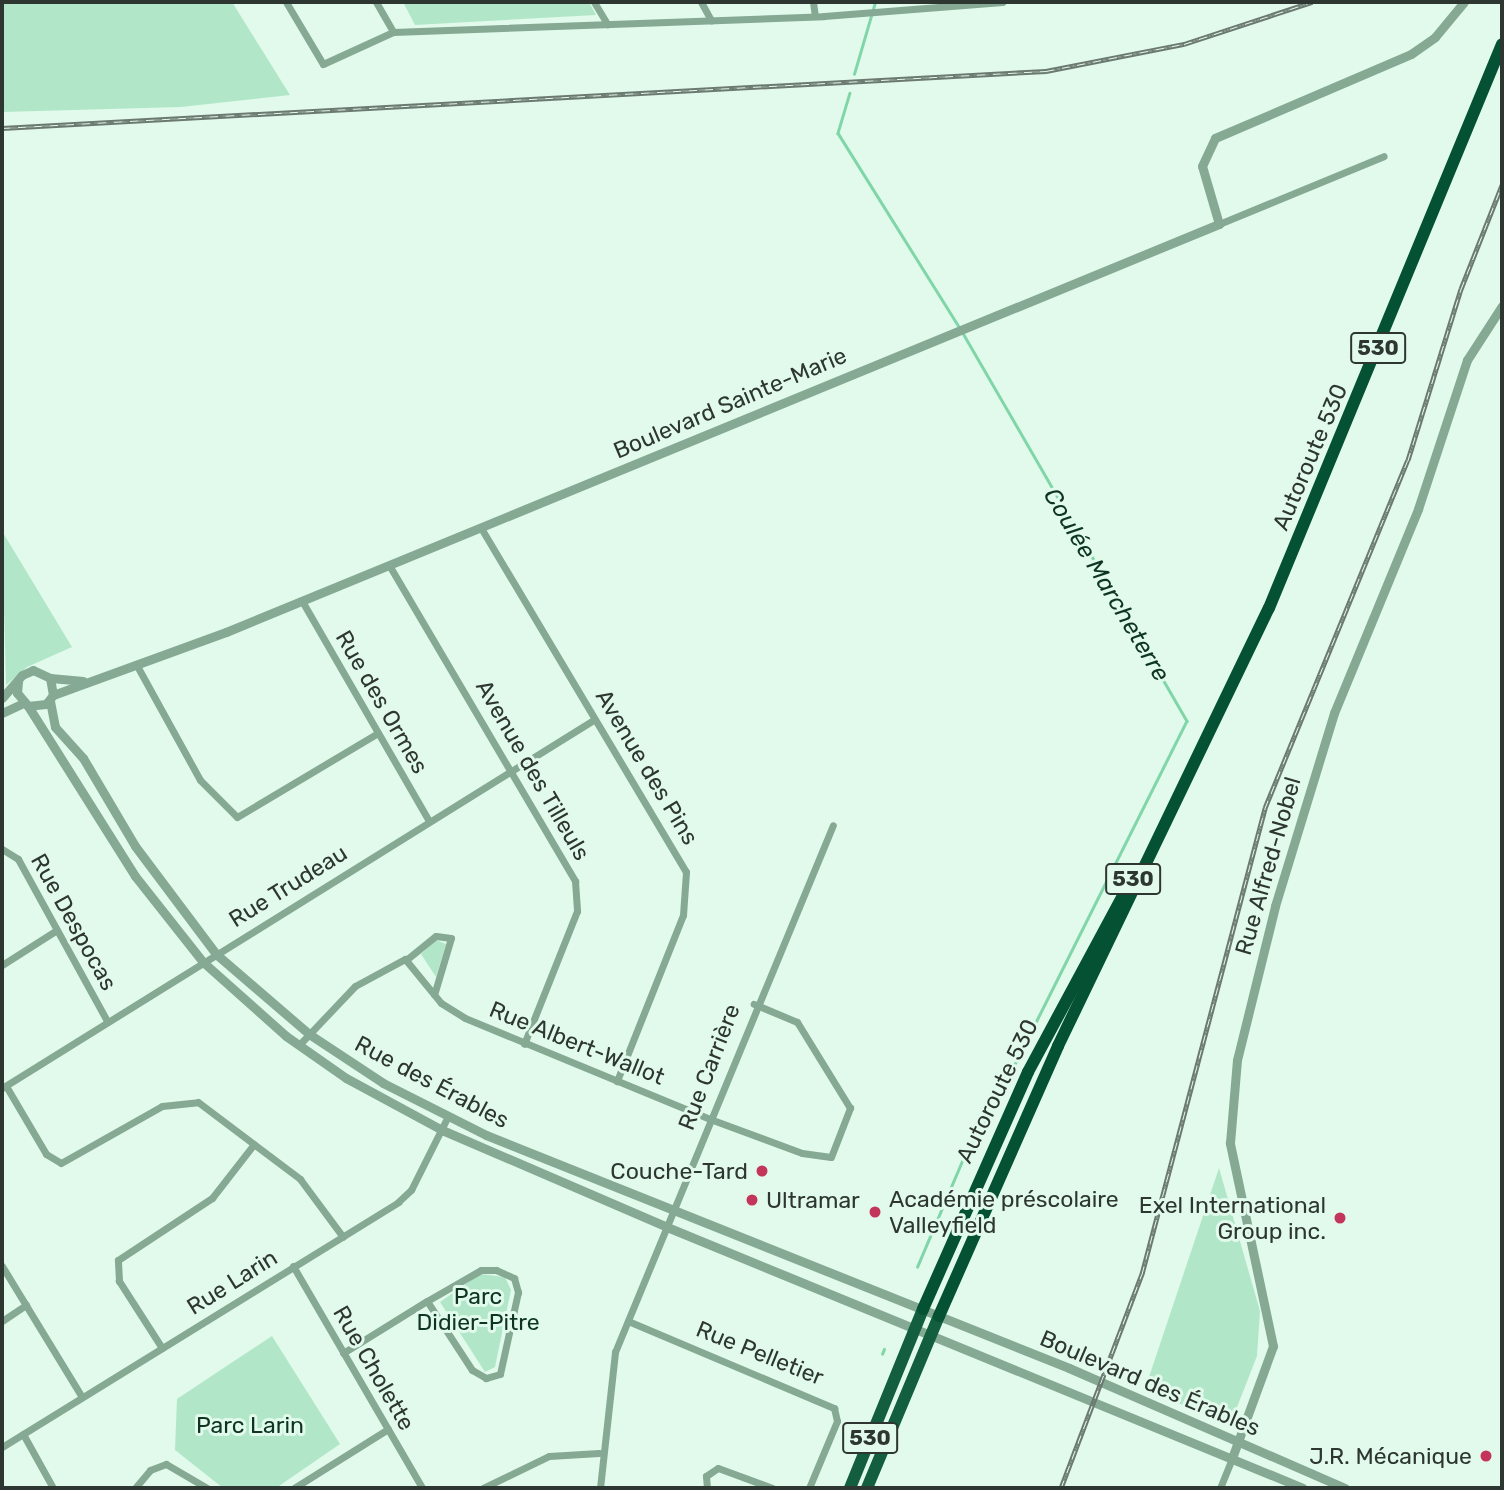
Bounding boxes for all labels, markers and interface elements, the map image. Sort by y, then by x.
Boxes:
road number: 530 [1350,330,1406,366]
street label: Boulevard Sainte-Marie [609,341,851,465]
street label: Autoroute 530 [1267,380,1353,534]
water label: Coulée Marcheterre [1037,483,1175,687]
street label: Rue des Ormes [330,626,434,778]
street label: Avenue des Tilleuls [470,675,596,865]
street label: Avenue des Pins [590,684,704,850]
street label: Rue Alfred-Nobel [1229,773,1307,959]
street label: Rue Trudeau [224,839,352,933]
street label: Rue Despocas [25,849,123,995]
road number: 530 [1105,862,1161,896]
street label: Rue Albert-Wallot [485,995,669,1091]
street label: Rue Carrière [672,1000,746,1134]
street label: Autoroute 530 [950,1015,1044,1167]
street label: Rue des Érables [350,1030,514,1134]
place label: Couche-Tard [610,1157,748,1185]
marker: Couche-Tard [754,1163,770,1179]
place label: Académie préscolaire Valleyfield [889,1185,1119,1239]
place label: Ultramar [766,1186,860,1214]
place label: Exel International Group inc. [1139,1191,1326,1245]
marker: Ultramar [744,1192,760,1208]
marker: Académie préscolaire Valleyfield [867,1204,883,1220]
marker: Exel International Group inc. [1332,1210,1348,1226]
street label: Rue Larin [182,1243,282,1321]
park label: Parc Didier-Pitre [416,1282,540,1336]
street label: Rue Cholette [327,1301,421,1435]
street label: Rue Pelletier [692,1315,828,1391]
street label: Boulevard des Érables [1036,1324,1264,1442]
park label: Parc Larin [196,1411,304,1439]
road number: 530 [842,1420,898,1456]
place label: J.R. Mécanique [1309,1442,1472,1470]
marker: J.R. Mécanique [1478,1448,1494,1464]

